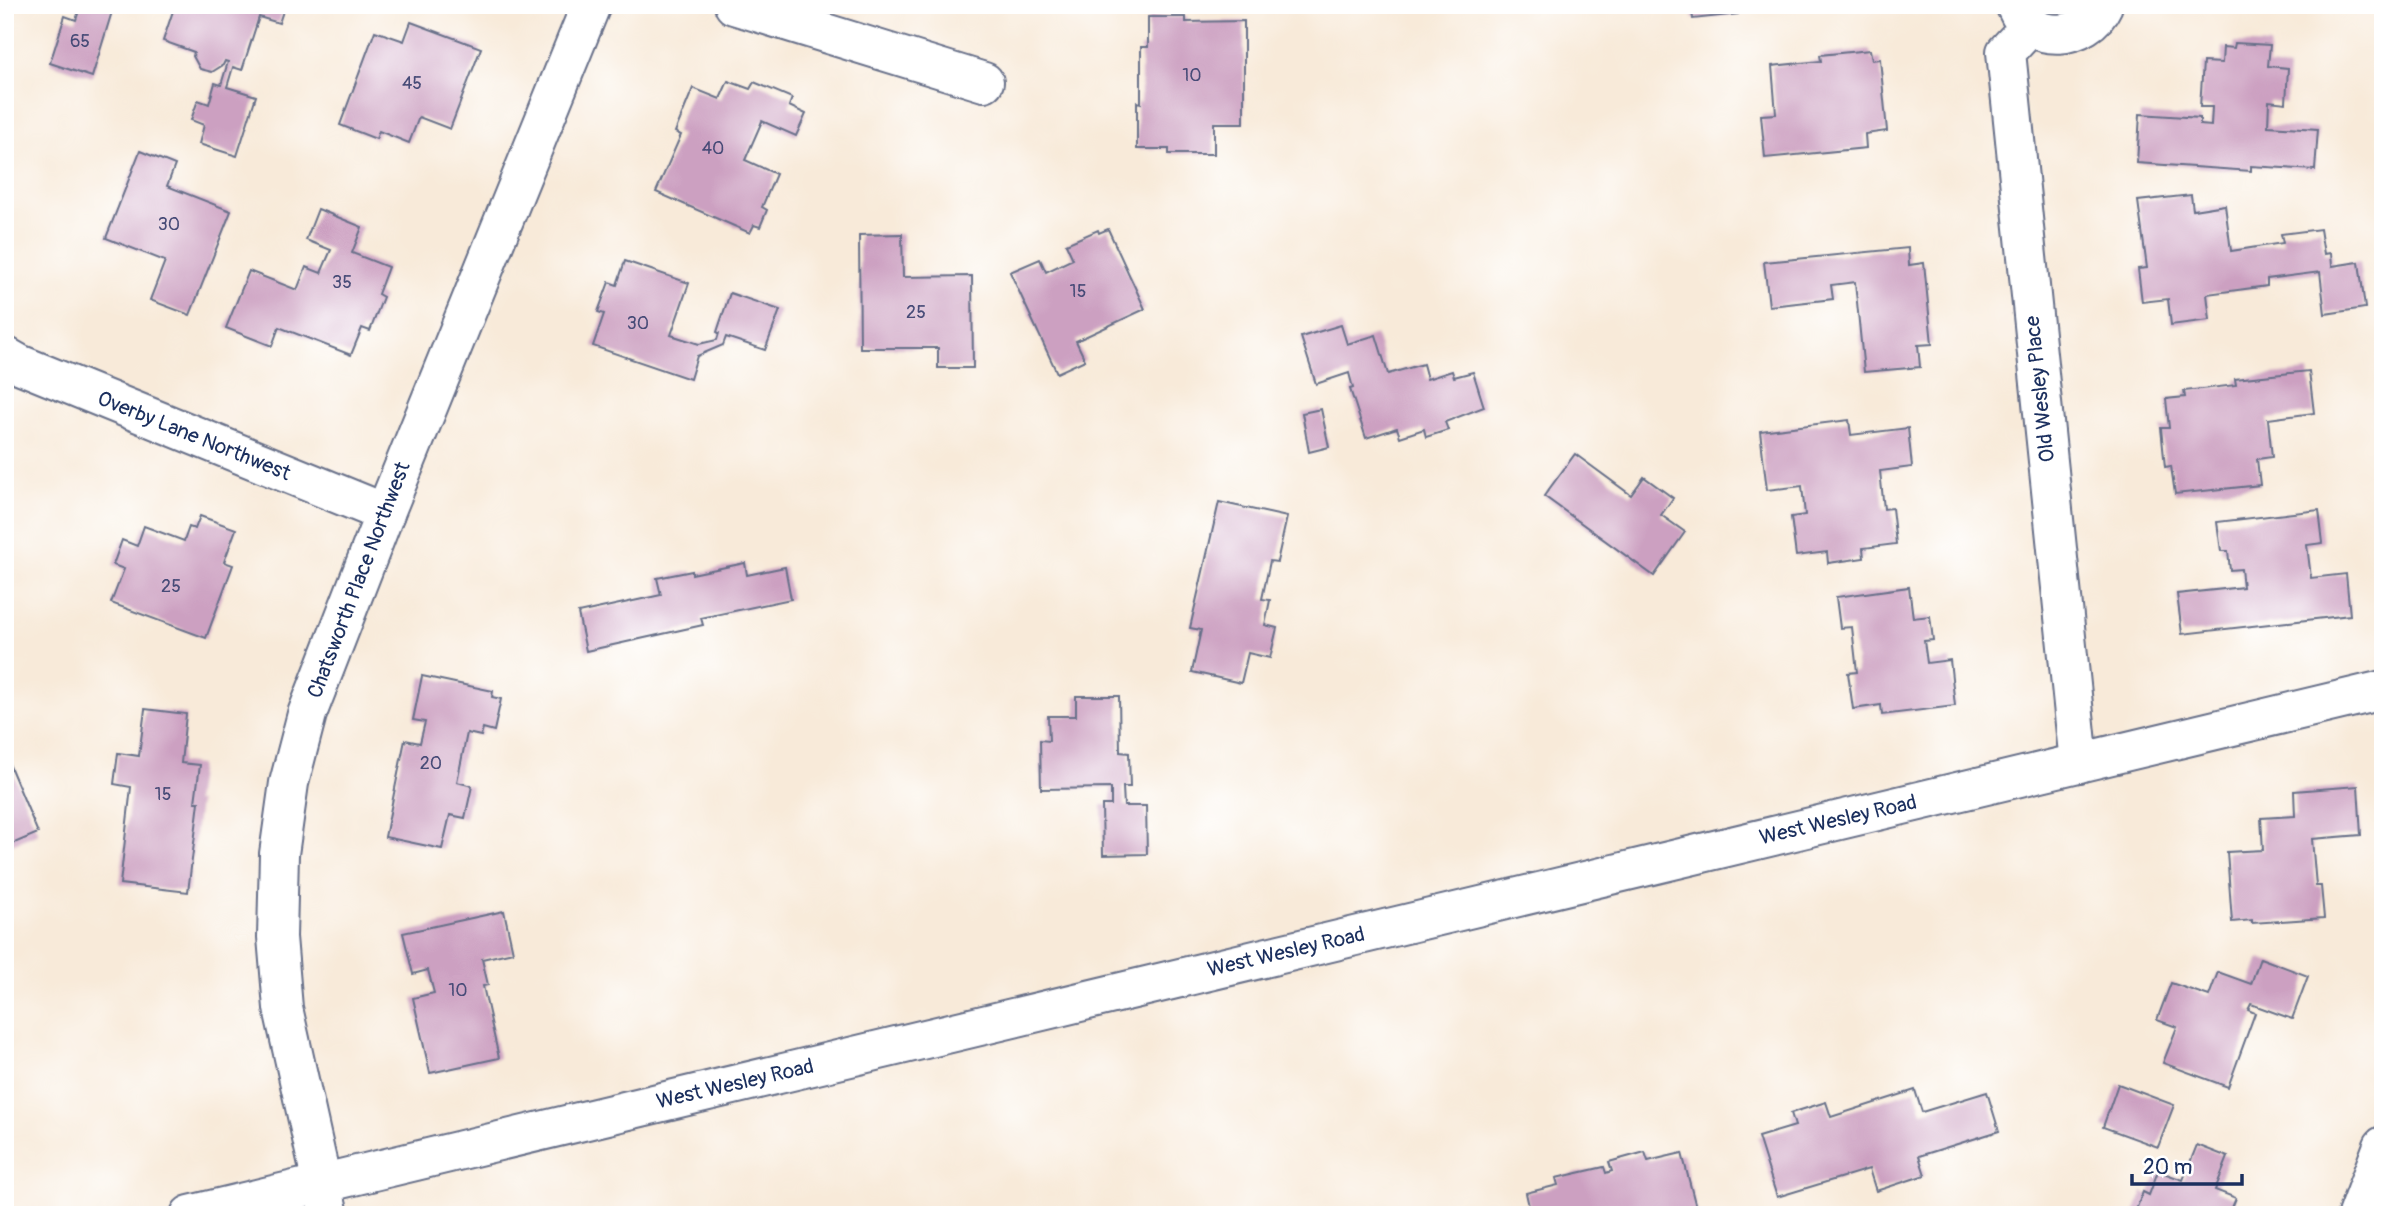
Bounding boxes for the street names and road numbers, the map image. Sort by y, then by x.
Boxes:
street label: Old Wesley Place [2019,314,2061,464]
street label: Overby Lane Northwest [93,385,295,487]
street label: Chatsworth Place Northwest [301,457,417,702]
street label: West Wesley Road [1757,789,1919,851]
street label: West Wesley Road [1205,921,1367,983]
street label: West Wesley Road [654,1053,816,1115]

